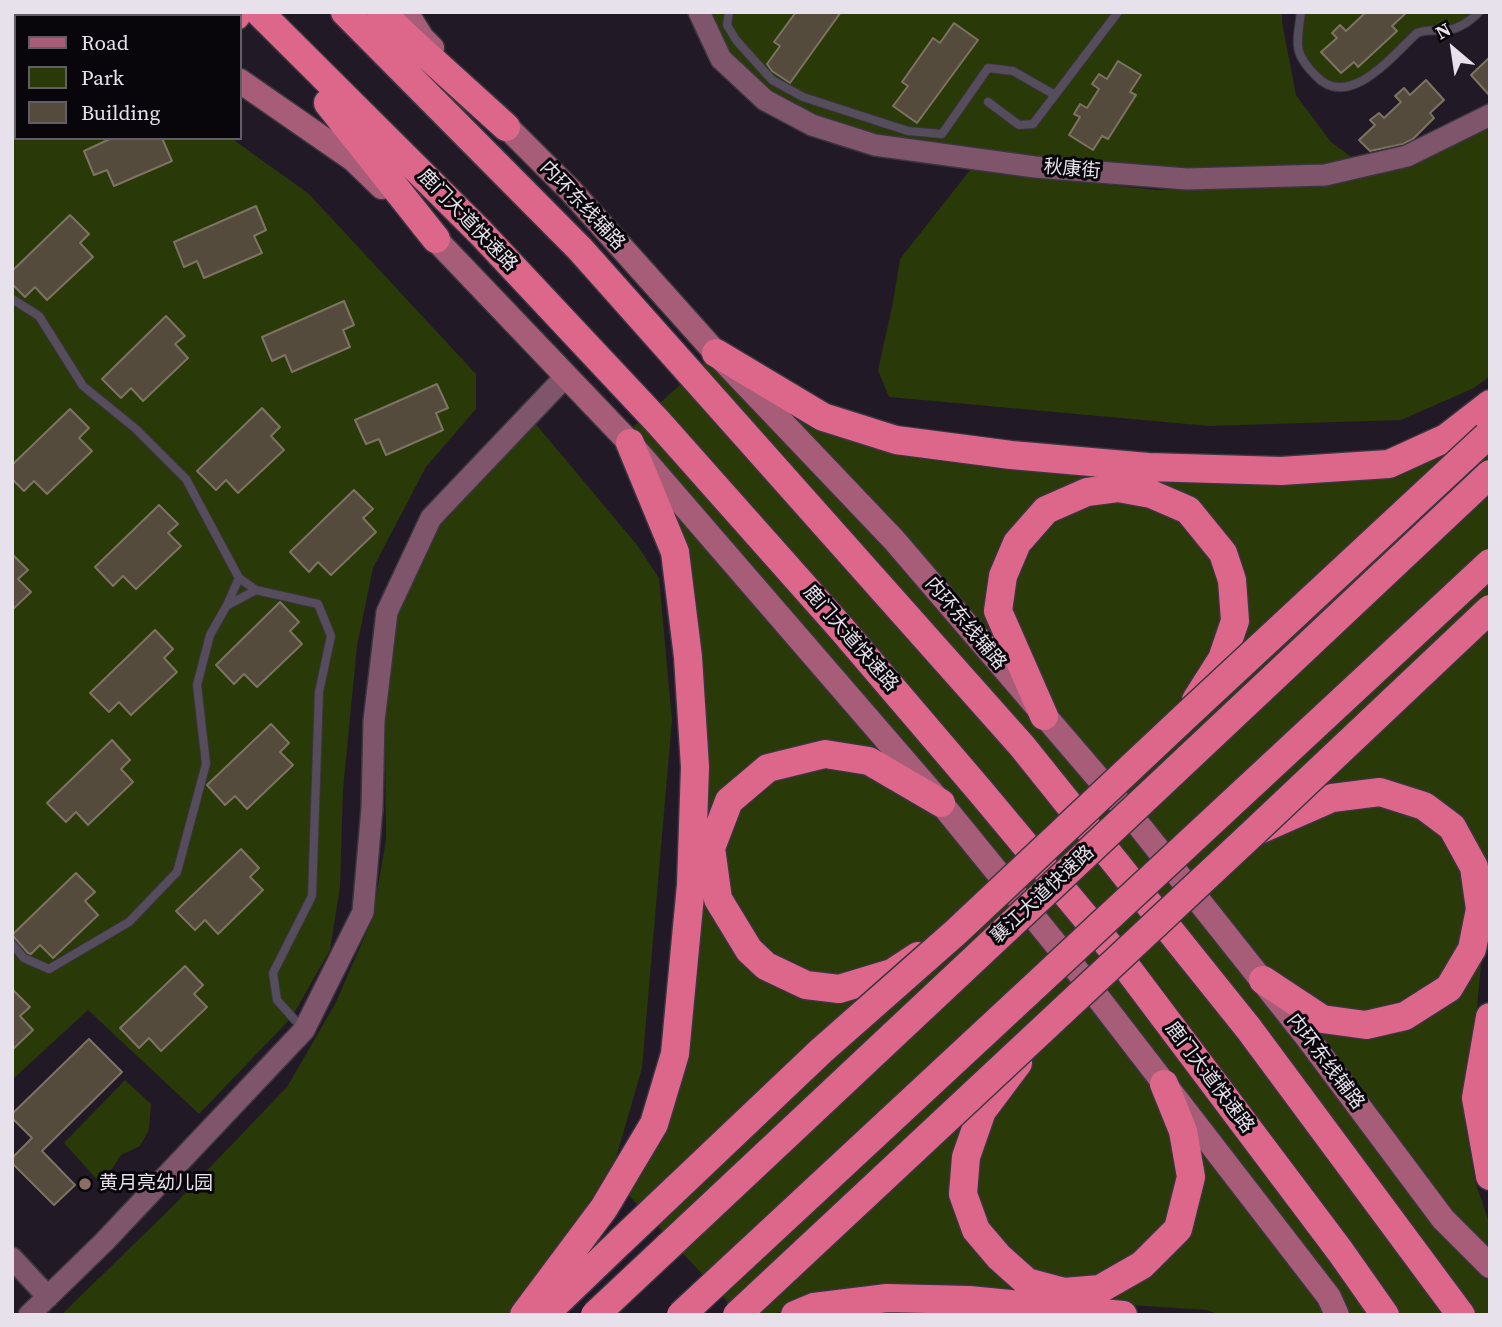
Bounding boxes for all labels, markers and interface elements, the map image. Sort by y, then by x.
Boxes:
legend [14,14,242,140]
north arrow [1418,14,1488,84]
text: N [1430,16,1455,45]
text: Road [81,28,129,57]
text: Park [81,63,124,92]
text: Building [81,98,160,127]
street label: 秋康街 [1043,156,1101,184]
street label: 内环东线辅路 [535,157,629,255]
street label: 鹿门大道快速路 [413,165,521,277]
street label: 内环东线辅路 [920,573,1010,675]
street label: 鹿门大道快速路 [798,581,902,697]
street label: 襄江大道快速路 [987,841,1099,949]
street label: 内环东线辅路 [1282,1010,1368,1114]
street label: 鹿门大道快速路 [1160,1018,1258,1138]
place label: 黄月亮幼儿园 [99,1173,213,1195]
marker: 黄月亮幼儿园 [77,1176,93,1192]

